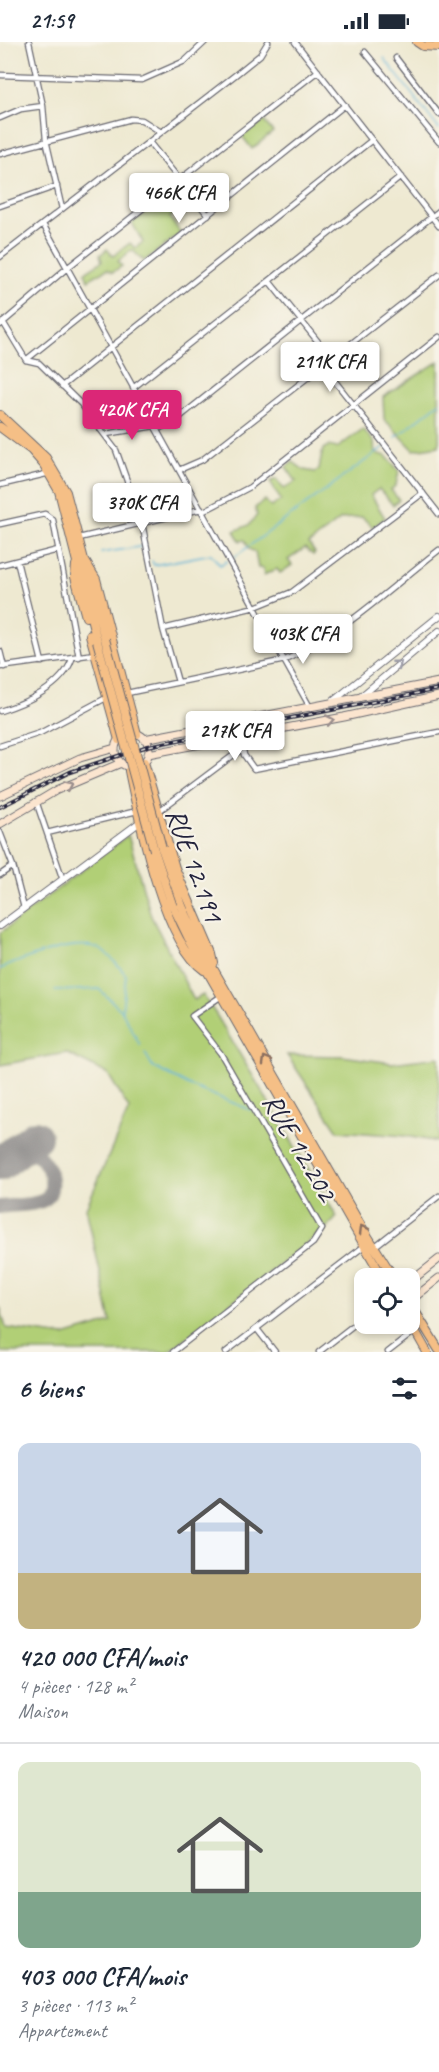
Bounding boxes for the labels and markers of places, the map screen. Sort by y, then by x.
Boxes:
pin: 466K CFA [117,173,241,224]
pin: 211K CFA [268,342,392,393]
pin: 420K CFA [70,390,194,441]
pin: 370K CFA [80,483,204,534]
pin: 403K CFA [241,614,365,665]
pin: 217K CFA [173,711,297,762]

